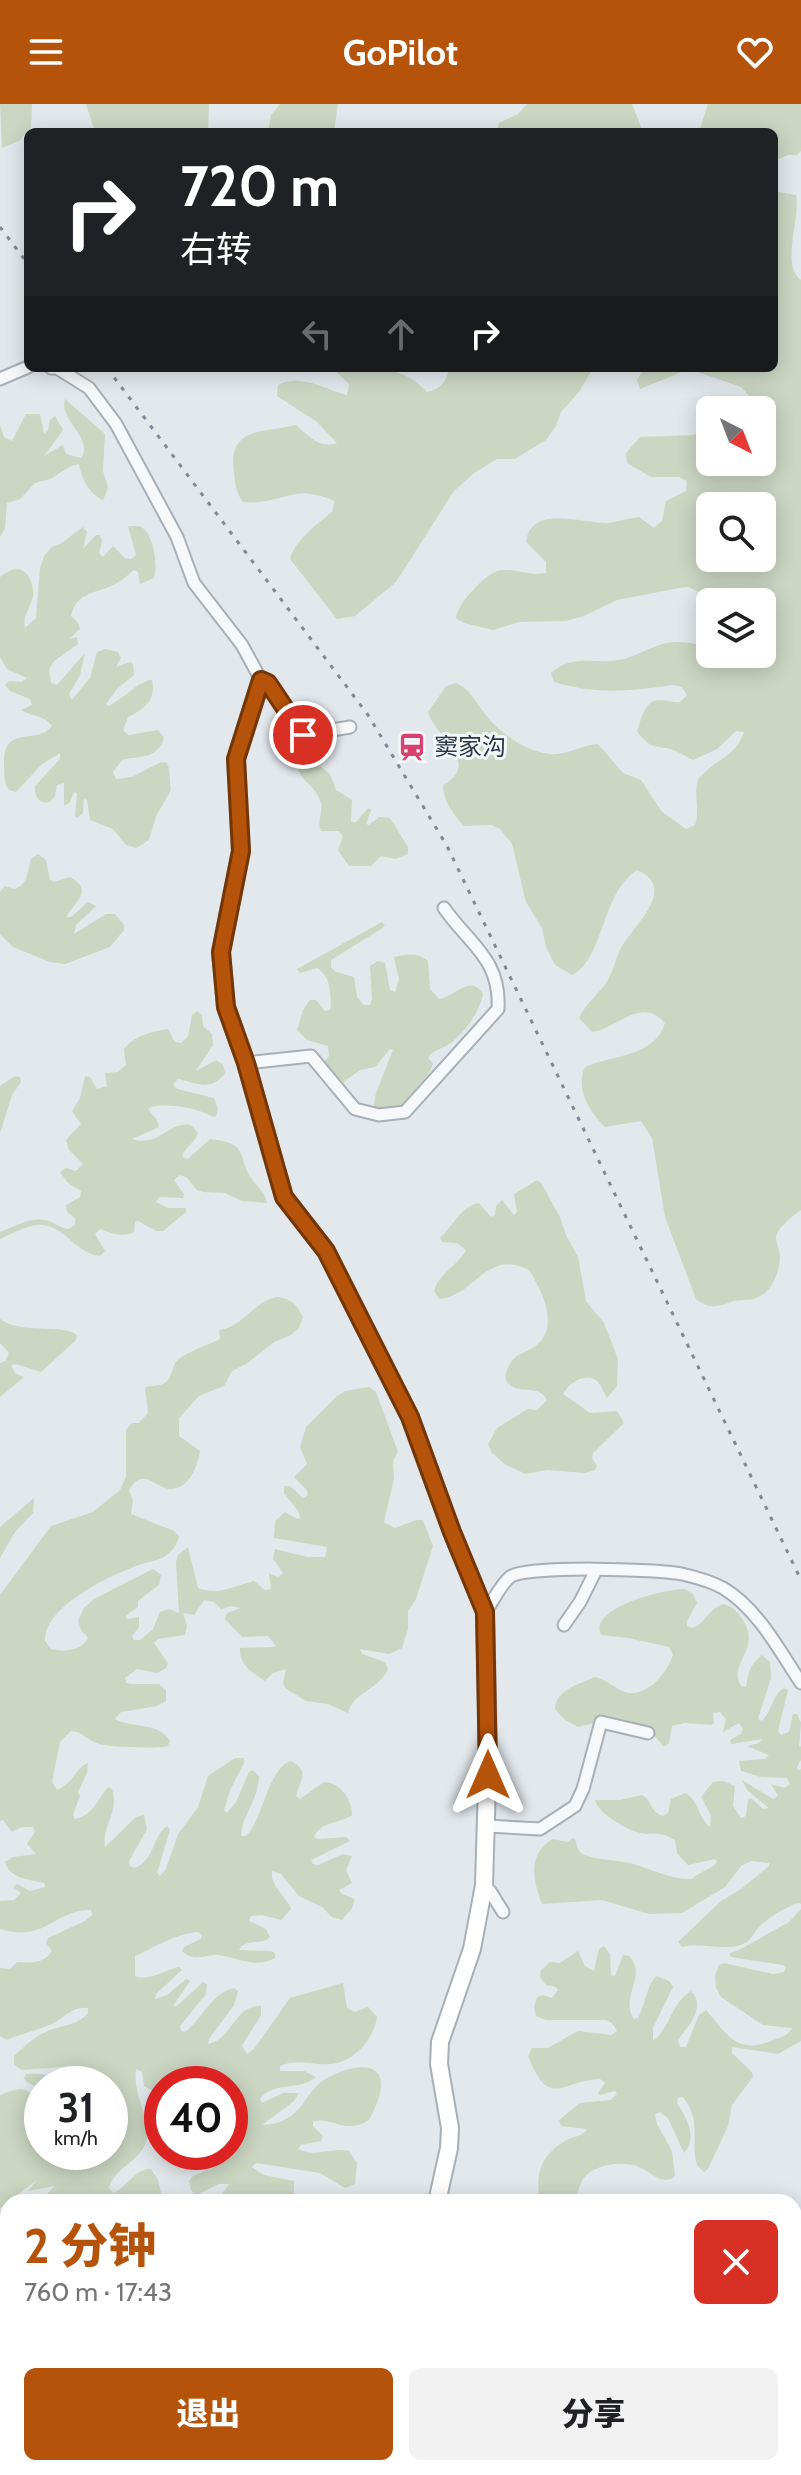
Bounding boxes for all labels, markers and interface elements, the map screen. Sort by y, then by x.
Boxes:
icon: menu [24,30,68,74]
text: GoPilot [343,30,458,74]
icon: heart [733,30,777,74]
text: 720 m [180,152,339,220]
icon: right [48,160,152,264]
text: 右转 [180,227,252,271]
icon: left [295,312,339,356]
icon: ahead [379,312,423,356]
icon: right [463,312,507,356]
north arrow [696,396,776,476]
map controls [696,396,776,668]
button: search [696,492,776,572]
button: layers [696,588,776,668]
pin [269,701,337,769]
icon: arrive [281,713,325,757]
station icon: 窦家沟 [397,732,427,762]
place label: 窦家沟 [434,732,506,761]
position arrow [446,1733,530,1817]
speed limit sign: 40 [144,2066,248,2170]
text: 31 [58,2083,94,2132]
text: km/h [54,2126,98,2150]
text: 2 分钟 [24,2217,156,2275]
button: close [694,2220,778,2304]
text: 760 m · 17:43 [24,2276,172,2308]
button: 退出 [24,2368,393,2460]
button: 分享 [409,2368,778,2460]

